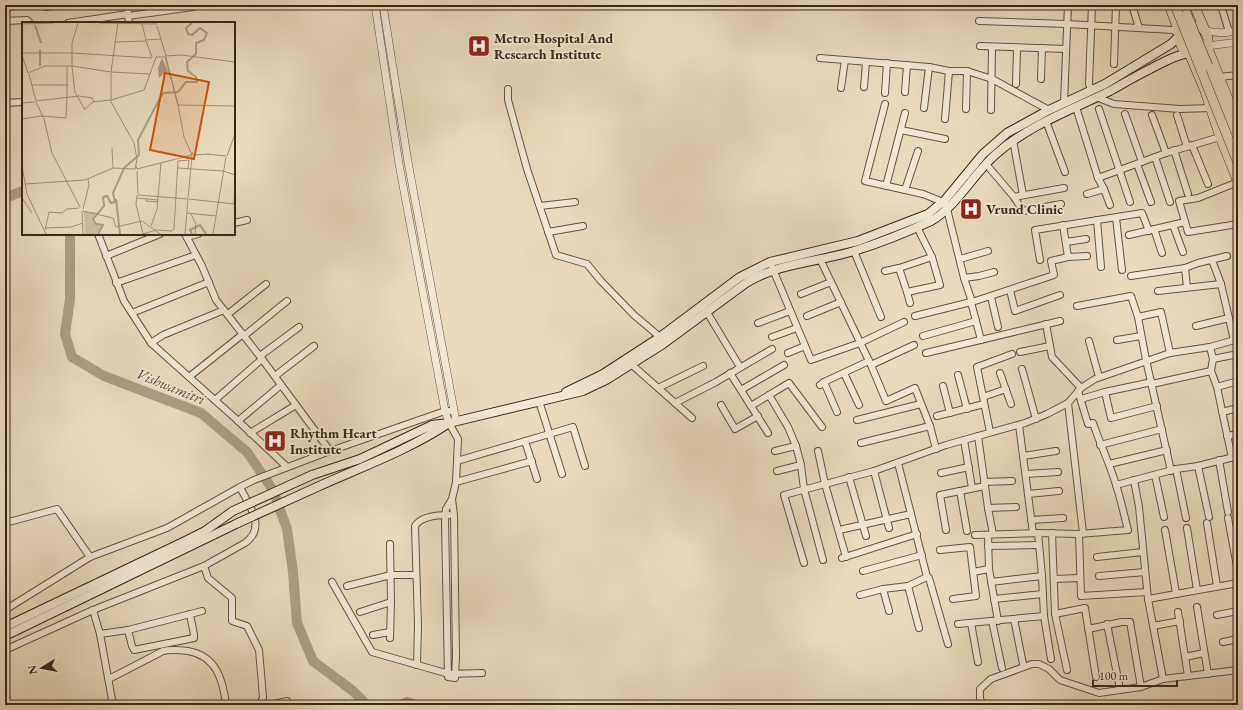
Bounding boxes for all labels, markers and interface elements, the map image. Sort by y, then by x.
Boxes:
inset map [22,22,235,235]
place label: Metro Hospital And Research Institute [494,29,613,63]
hospital icon: Metro Hospital And Research Institute [466,33,492,59]
hospital icon: Vrund Clinic [958,196,984,222]
place label: Vrund Clinic [986,200,1063,218]
water label: Vishwamitri [134,364,209,409]
place label: Rhythm Heart Institute [290,424,377,458]
hospital icon: Rhythm Heart Institute [262,428,288,454]
north arrow [22,648,62,688]
scale bar [1093,662,1177,688]
text: N [24,664,40,676]
text: 100 m [1099,668,1129,684]

